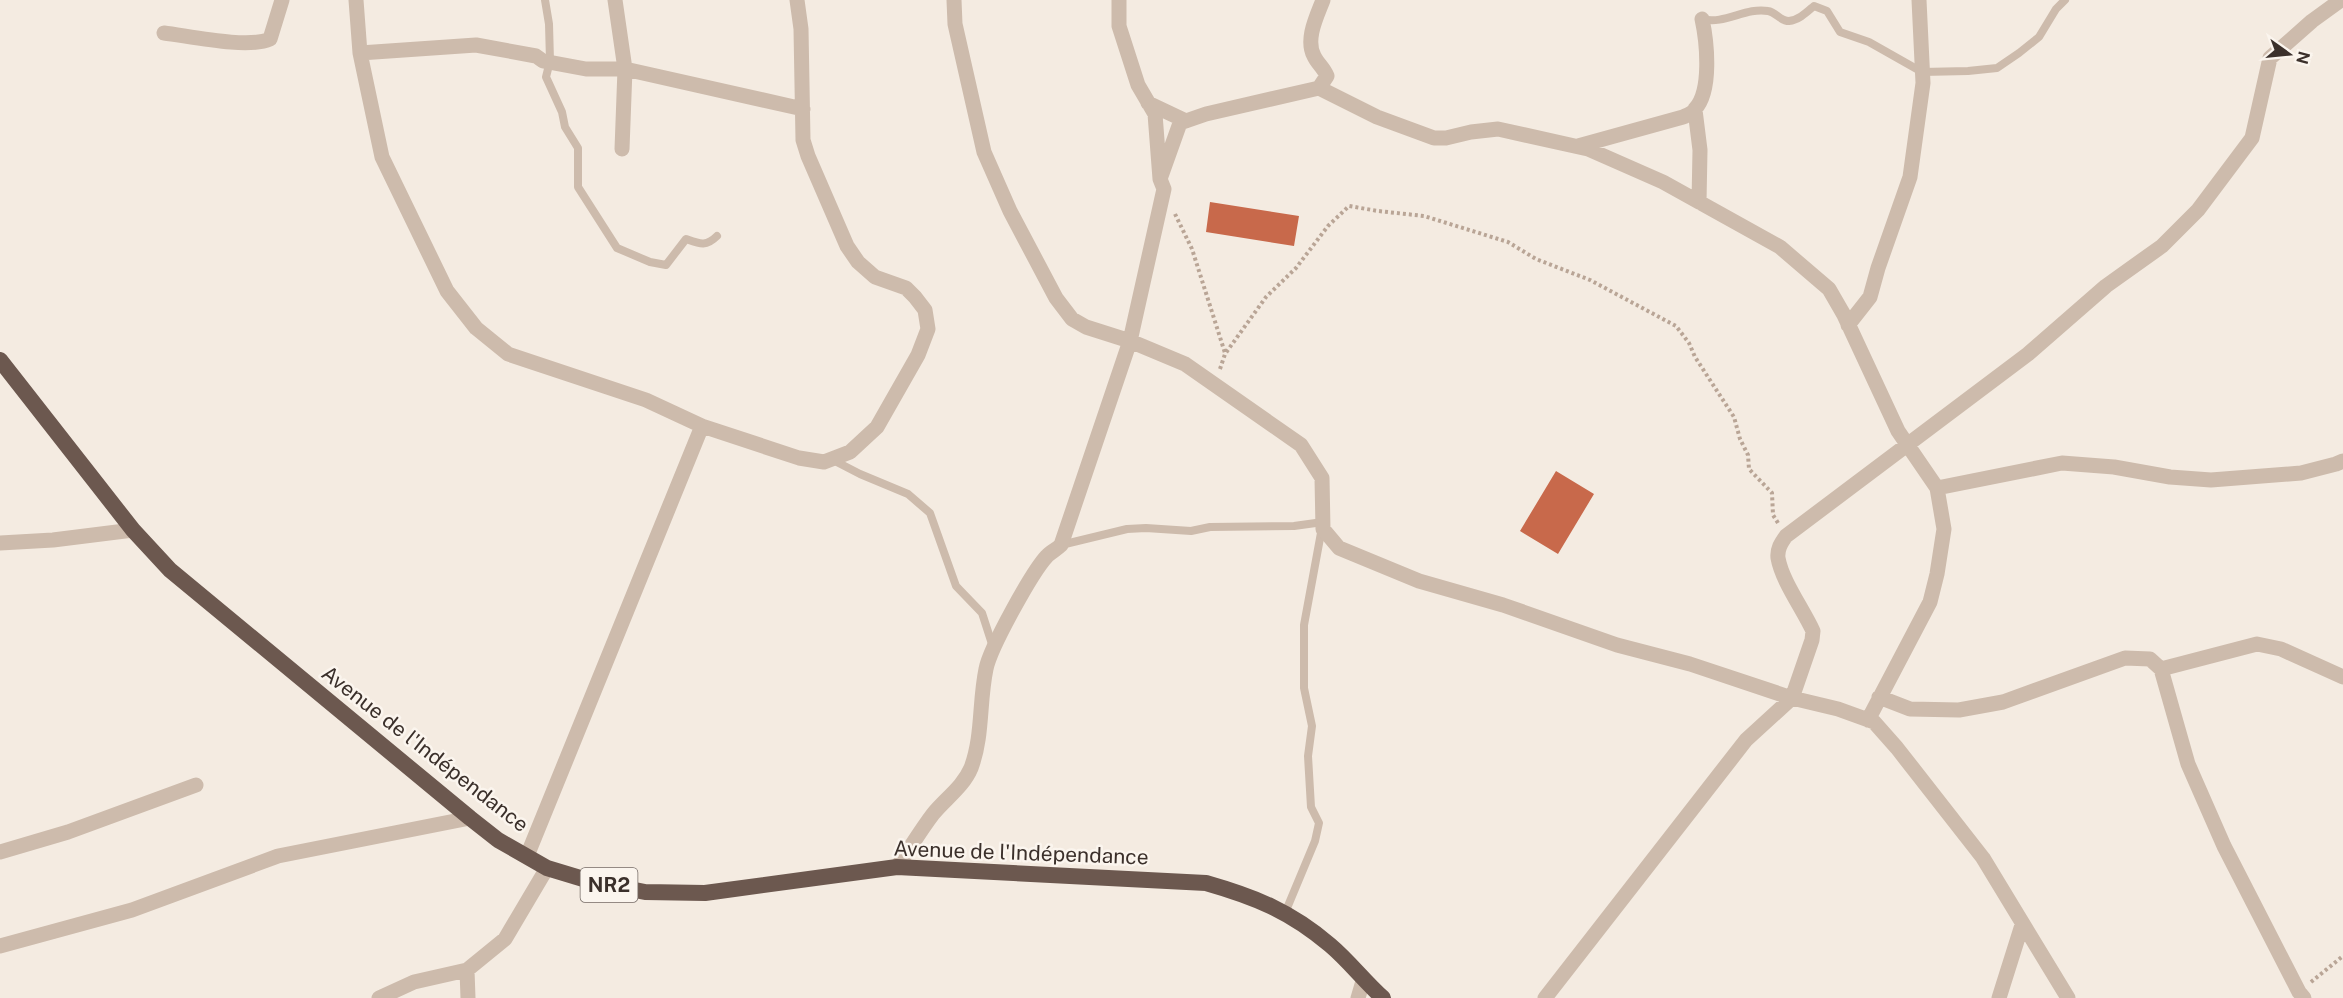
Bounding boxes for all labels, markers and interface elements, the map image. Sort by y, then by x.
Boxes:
north arrow [2259,24,2319,84]
text: N [2292,49,2314,66]
street label: Avenue de l'Indépendance [317,660,534,837]
street label: Avenue de l'Indépendance [893,836,1149,869]
road number: NR2 [580,868,638,902]

